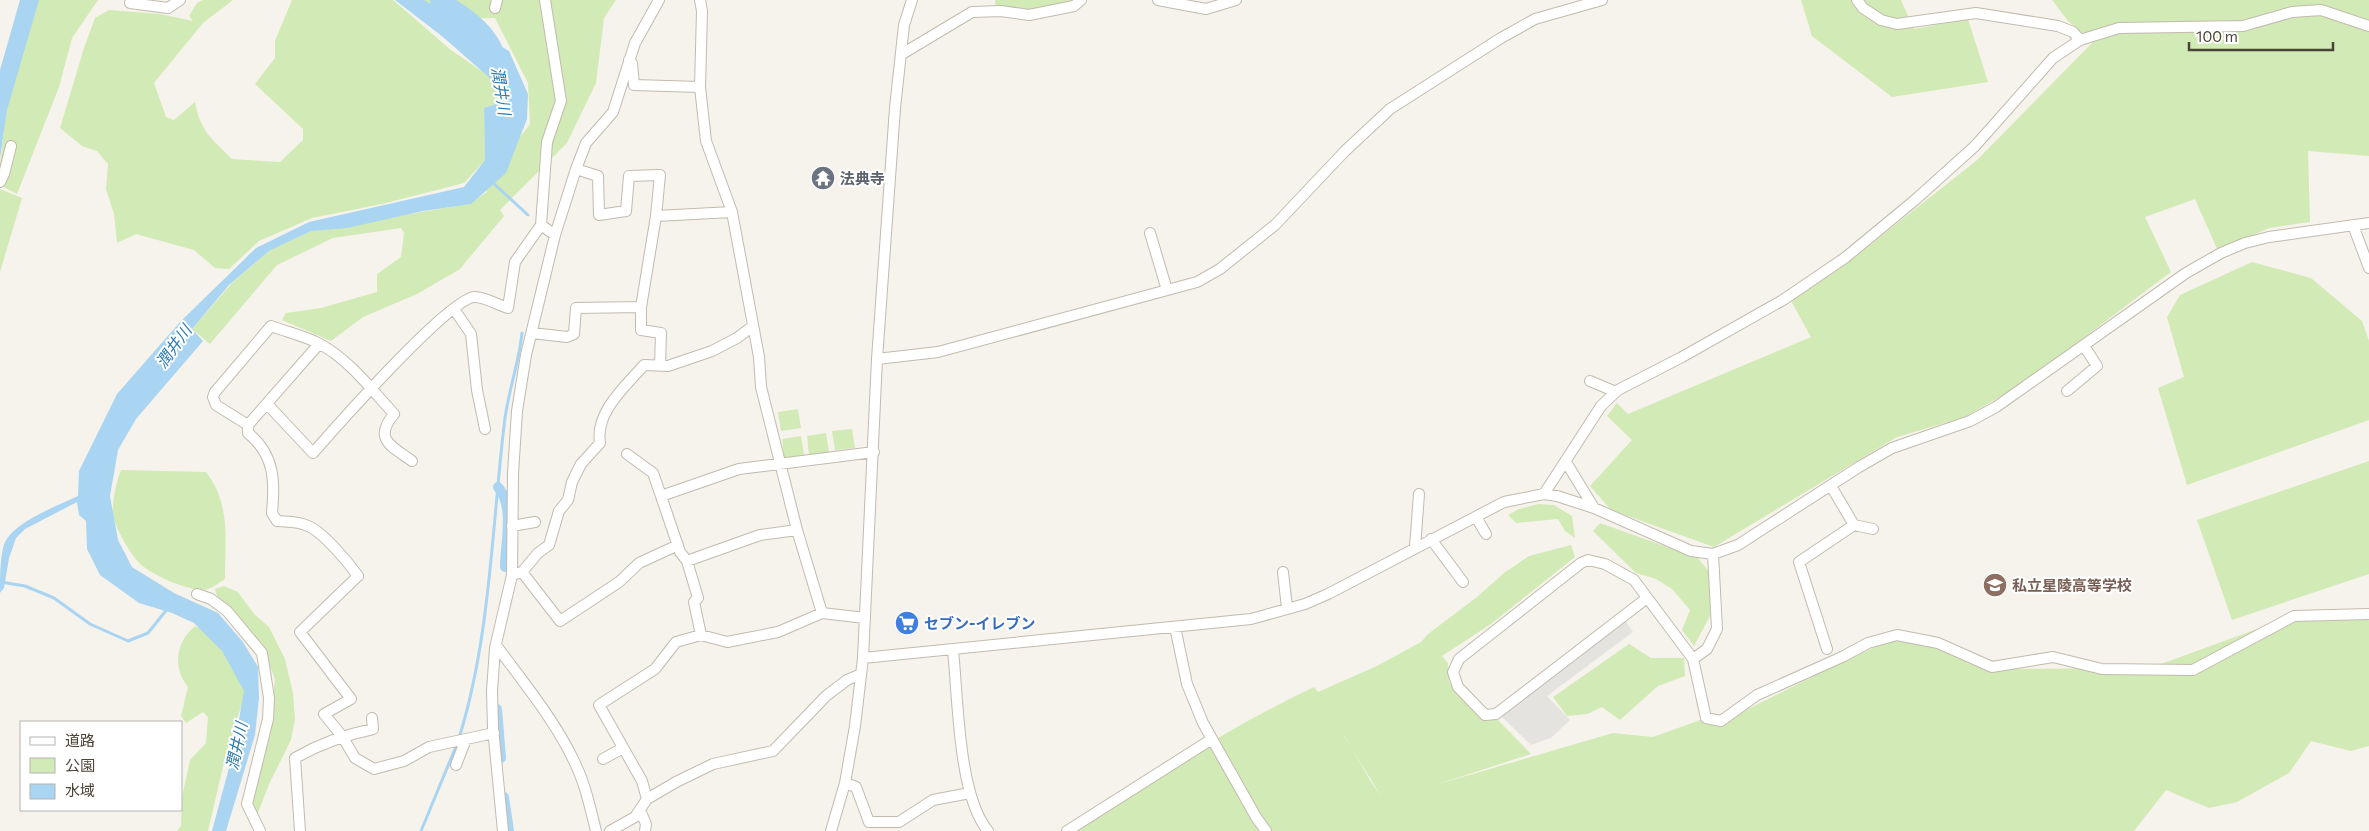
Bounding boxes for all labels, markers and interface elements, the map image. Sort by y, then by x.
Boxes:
scale bar [2189,20,2333,52]
text: 100 m [2196,27,2238,45]
water label: 潤井川 [489,66,515,118]
temple icon: 法典寺 [810,165,836,191]
place label: 法典寺 [840,169,885,187]
water label: 潤井川 [151,319,196,371]
school or university icon: 私立星陵高等学校 [1982,572,2008,598]
place label: 私立星陵高等学校 [2012,576,2132,594]
supermarket icon: セブン-イレブン [894,610,920,636]
place label: セブン-イレブン [924,614,1035,632]
water label: 潤井川 [222,719,251,771]
legend [20,721,182,811]
text: 道路 [65,731,95,749]
text: 公園 [65,756,95,774]
text: 水域 [65,781,95,799]

